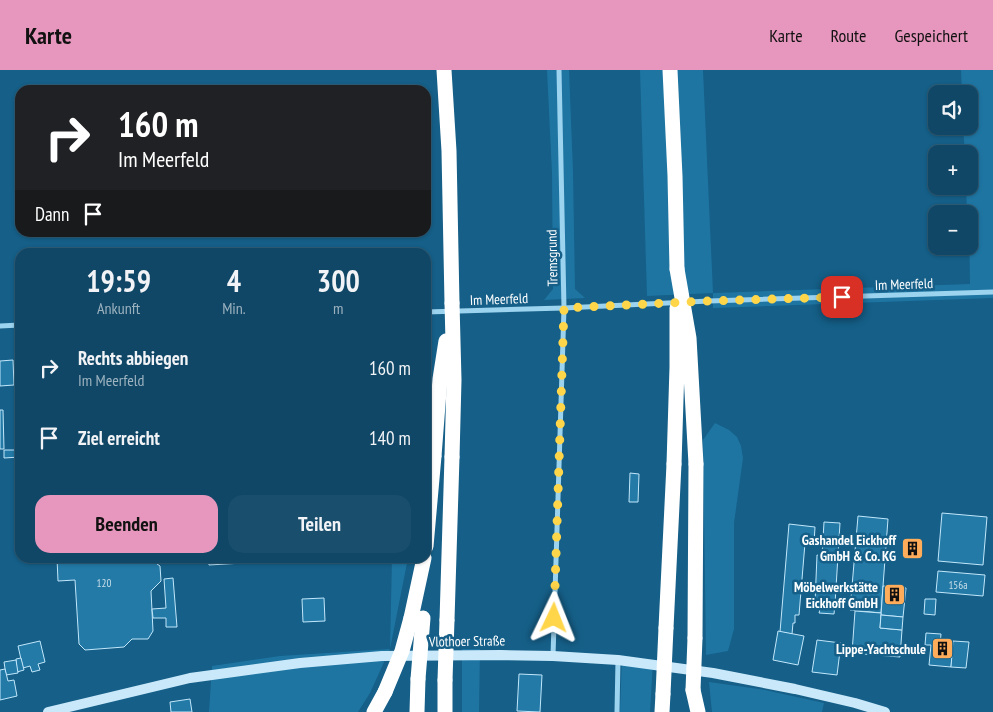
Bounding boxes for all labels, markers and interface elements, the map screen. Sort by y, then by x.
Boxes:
text: Karte [25,20,72,51]
text: Karte [769,24,803,47]
text: Route [831,24,866,47]
text: Gespeichert [894,24,968,47]
map controls [928,85,978,255]
button: sound [928,85,978,135]
text: 160 m [118,101,199,147]
icon: right [35,105,100,170]
text: Im Meerfeld [118,145,209,173]
button: + [928,145,978,195]
icon: arrive [79,200,107,228]
text: Dann [35,202,69,226]
button: − [928,205,978,255]
street label: Tremsgrund [543,229,561,287]
text: 19:59 [86,261,151,300]
text: 4 [227,261,241,300]
text: 300 [317,261,360,300]
street label: Im Meerfeld [875,274,933,294]
pin [821,276,863,318]
icon: arrive [828,283,856,311]
street label: Im Meerfeld [470,289,528,309]
text: Ankunft [97,298,140,318]
text: Min. [222,298,246,318]
text: m [333,298,344,318]
text: Rechts abbiegen [78,346,188,370]
icon: right [35,354,63,382]
text: 160 m [369,356,411,380]
text: Im Meerfeld [78,370,144,390]
icon: arrive [35,424,63,452]
text: Ziel erreicht [78,426,160,450]
text: 140 m [369,426,411,450]
button: Beenden [35,495,218,553]
button: Teilen [228,495,411,553]
place label: Gashandel Eickhoff GmbH & Co. KG [802,531,897,565]
building icon: Gashandel Eickhoff GmbH & Co. KG [900,536,924,560]
house number: 120 [97,576,111,590]
place label: Möbelwerkstätte Eickhoff GmbH [794,578,878,612]
house number: 156a [948,578,968,592]
building icon: Möbelwerkstätte Eickhoff GmbH [882,583,906,607]
position arrow [527,591,579,643]
street label: Vlothoer Straße [428,631,506,651]
building icon: Lippe-Yachtschule [930,637,954,661]
place label: Lippe-Yachtschule [836,640,926,658]

